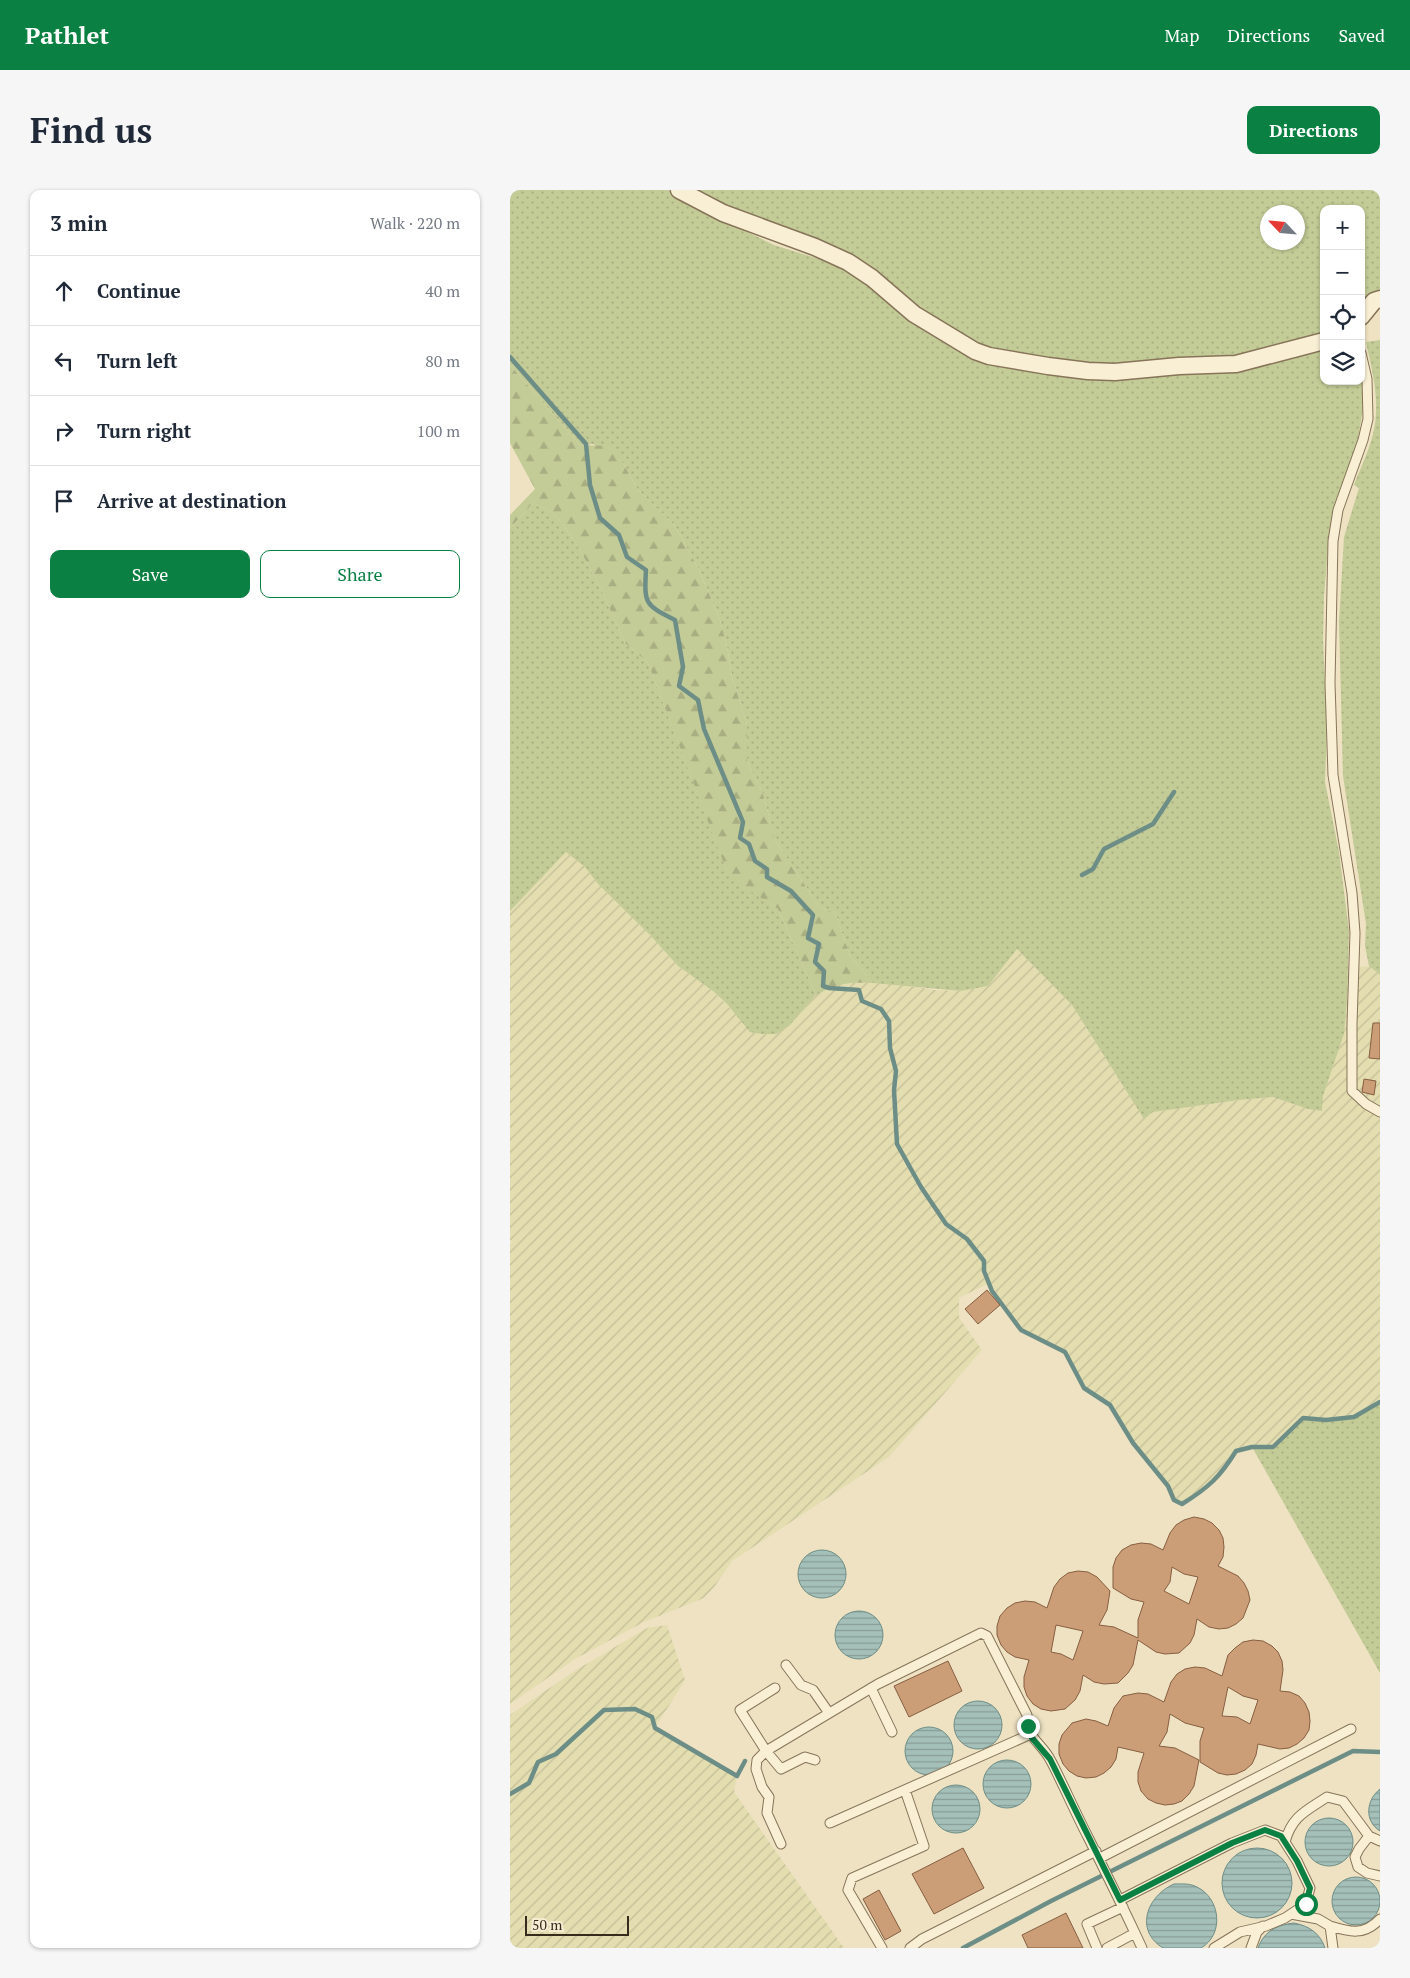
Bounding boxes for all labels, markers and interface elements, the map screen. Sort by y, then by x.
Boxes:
text: Pathlet [25,19,109,51]
text: Map [1164,23,1199,47]
text: Directions [1227,23,1310,47]
text: Saved [1338,23,1385,47]
button: Directions [1247,106,1380,154]
text: Find us [30,107,152,153]
north arrow [1260,205,1305,250]
map controls [1320,205,1365,385]
button: + [1320,205,1365,250]
text: 3 min [50,209,107,237]
text: Walk · 220 m [370,212,460,234]
button: − [1320,250,1365,295]
icon: ahead [50,277,78,305]
text: Continue [97,278,181,303]
text: 40 m [425,280,460,302]
button: locate [1320,295,1365,340]
button: layers [1320,340,1365,385]
icon: left [50,347,78,375]
text: Turn left [97,348,178,373]
text: 80 m [425,350,460,372]
icon: right [50,417,78,445]
text: Turn right [97,418,191,443]
text: 100 m [417,420,460,442]
icon: arrive [50,487,78,515]
text: Arrive at destination [97,488,286,513]
button: Save [50,550,250,598]
button: Share [260,550,460,598]
route end [1017,1715,1040,1738]
route start [1295,1893,1318,1916]
scale bar [525,1913,629,1936]
text: 50 m [532,1915,562,1934]

